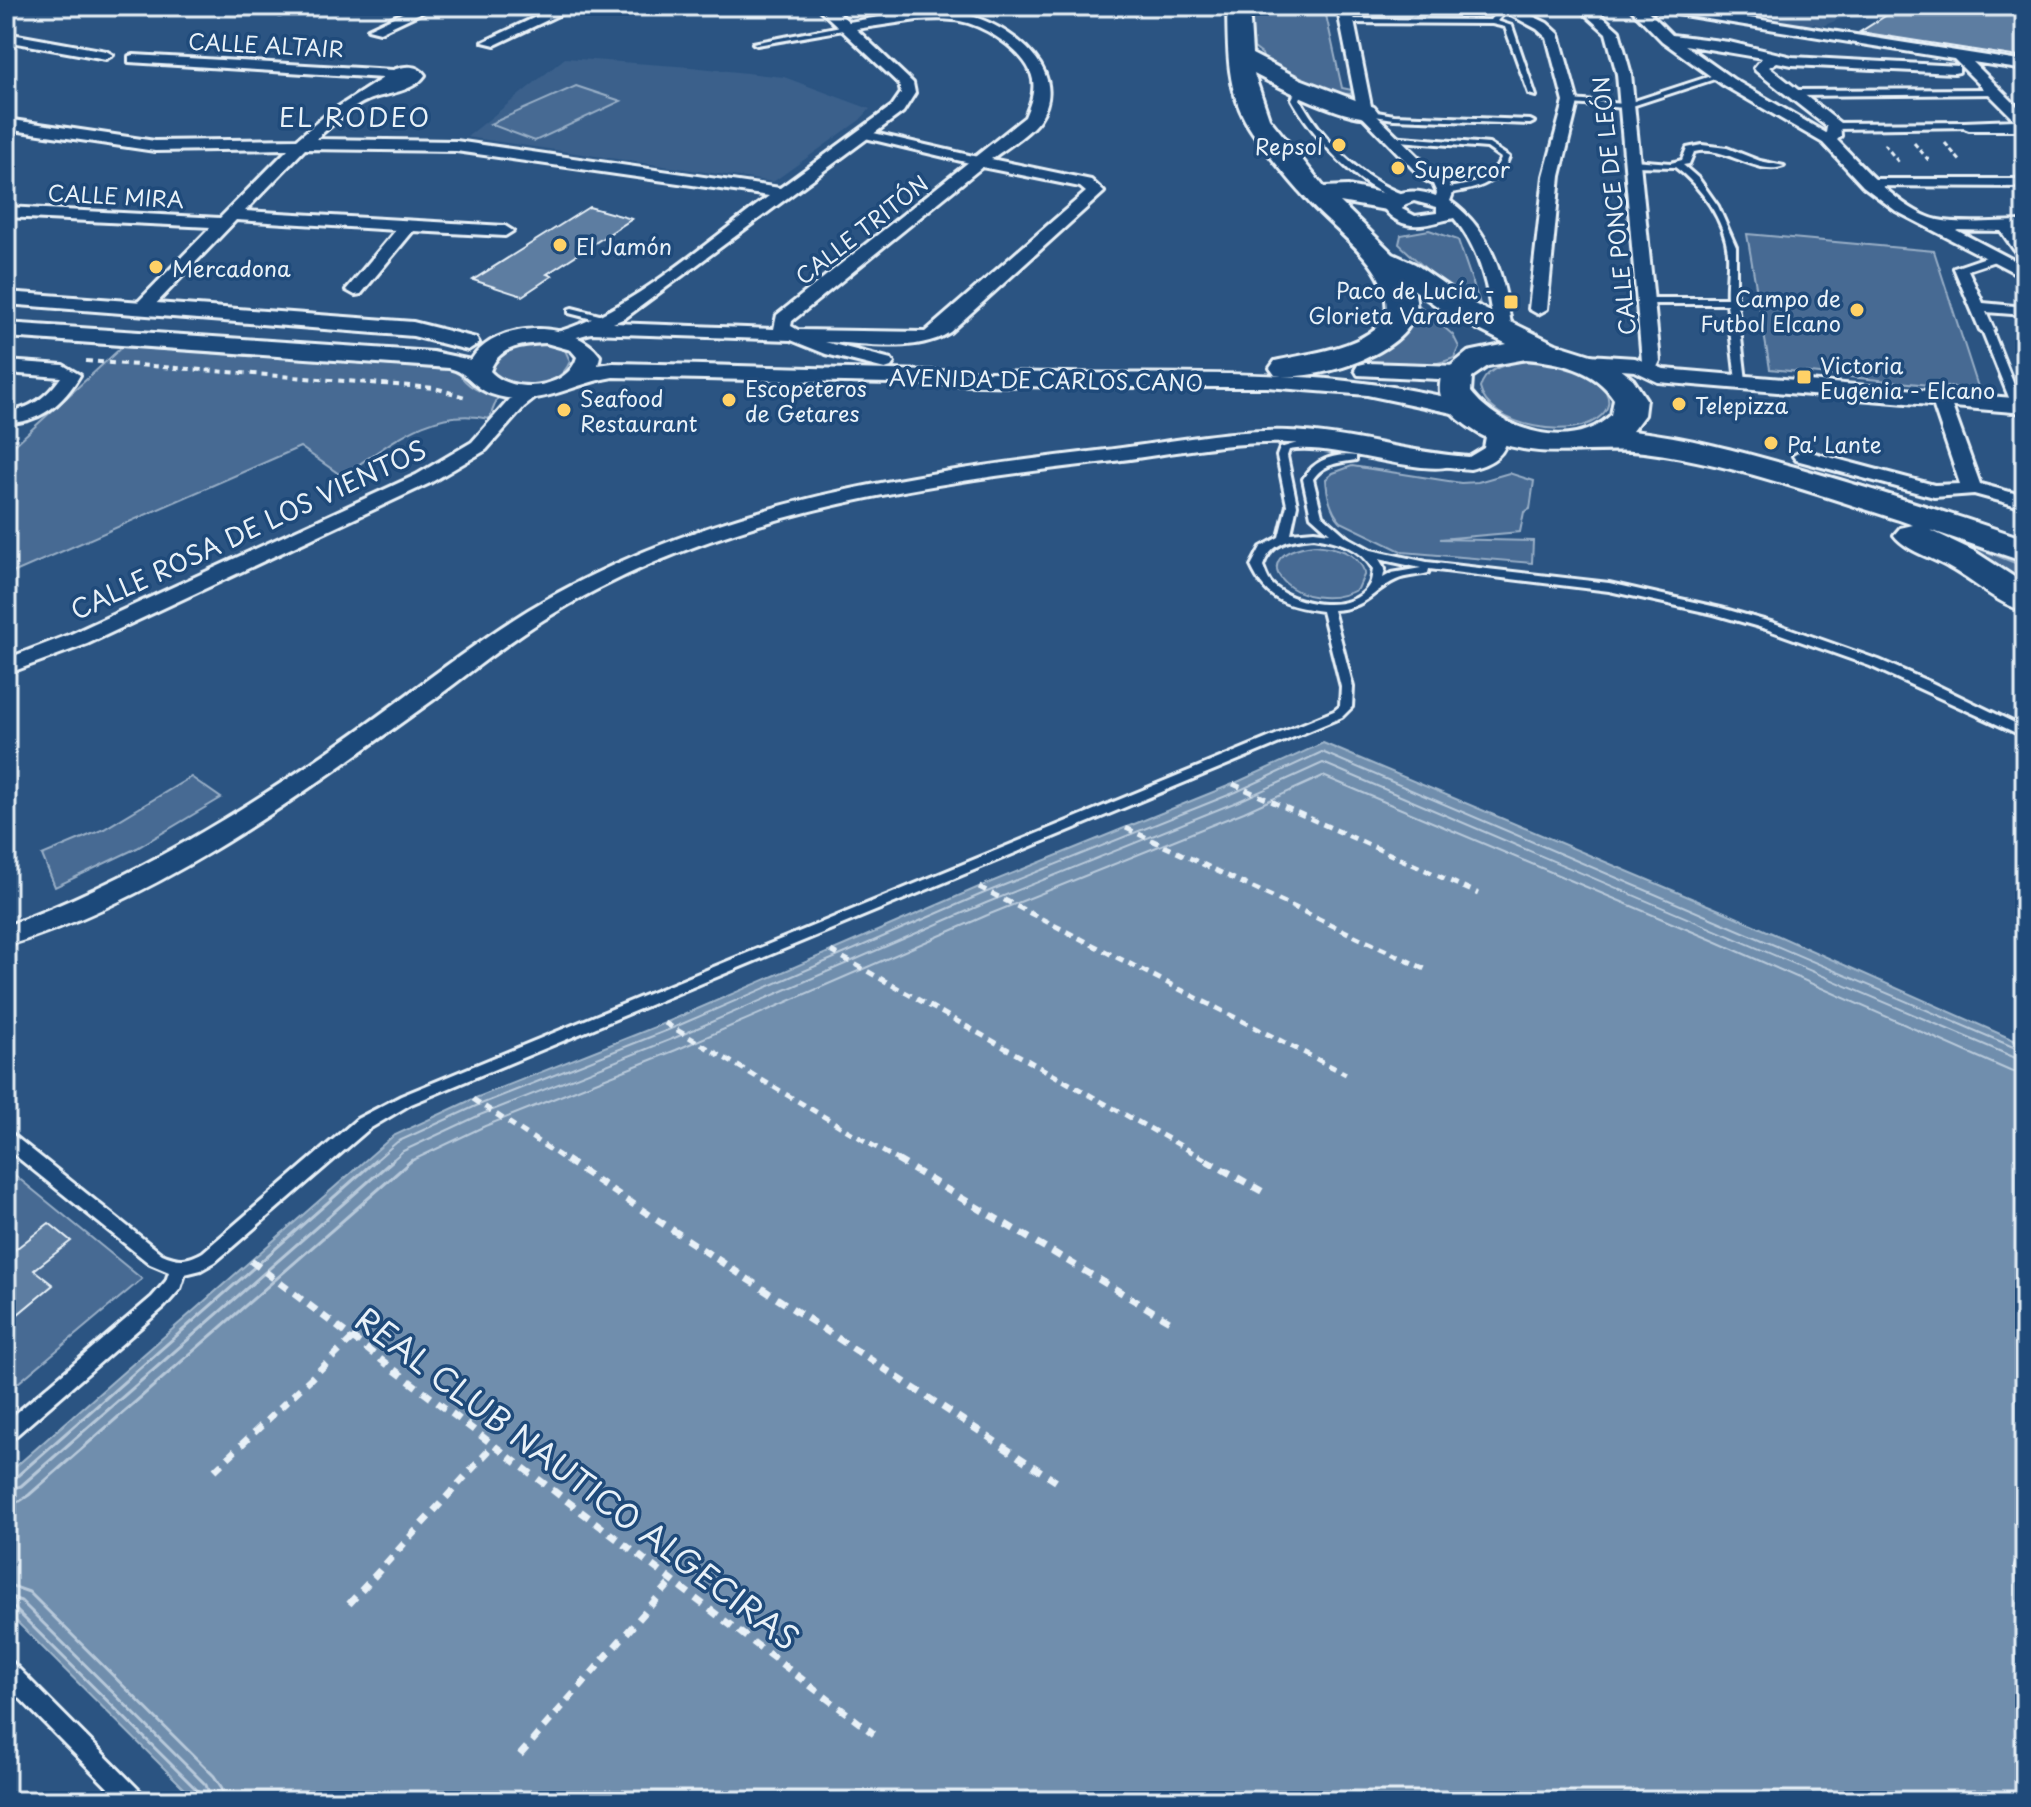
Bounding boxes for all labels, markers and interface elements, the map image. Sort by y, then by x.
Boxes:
street label: CALLE ALTAIR [187,23,345,65]
street label: CALLE PONCE DE LEÓN [1583,75,1643,337]
district label: EL RODEO [279,97,431,136]
place label: Repsol [1255,129,1323,162]
marker: Repsol [1330,136,1348,154]
place label: Supercor [1414,152,1511,185]
marker: Supercor [1389,159,1407,177]
street label: CALLE TRITÓN [787,166,935,292]
street label: CALLE MIRA [47,175,185,215]
place label: El Jamón [576,229,672,262]
marker: El Jamón [551,236,569,254]
place label: Mercadona [172,251,291,284]
marker: Mercadona [147,258,165,276]
place label: Paco de Lucía - Glorieta Varadero [1308,273,1495,331]
place label: Campo de Futbol Elcano [1700,281,1841,339]
marker: Paco de Lucía - Glorieta Varadero [1502,293,1520,311]
marker: Campo de Futbol Elcano [1848,301,1866,319]
place label: Victoria Eugenia - Elcano [1820,348,1995,406]
street label: AVENIDA DE CARLOS CANO [889,360,1203,398]
marker: Victoria Eugenia - Elcano [1795,368,1813,386]
place label: Escopeteros de Getares [745,371,867,429]
place label: Seafood Restaurant [580,381,698,439]
place label: Telepizza [1695,388,1788,421]
marker: Escopeteros de Getares [720,391,738,409]
marker: Telepizza [1670,395,1688,413]
marker: Seafood Restaurant [555,401,573,419]
place label: Pa' Lante [1787,427,1882,460]
street label: CALLE ROSA DE LOS VIENTOS [64,429,432,629]
marker: Pa' Lante [1762,434,1780,452]
street label: REAL CLUB NAUTICO ALGECIRAS [346,1295,810,1661]

